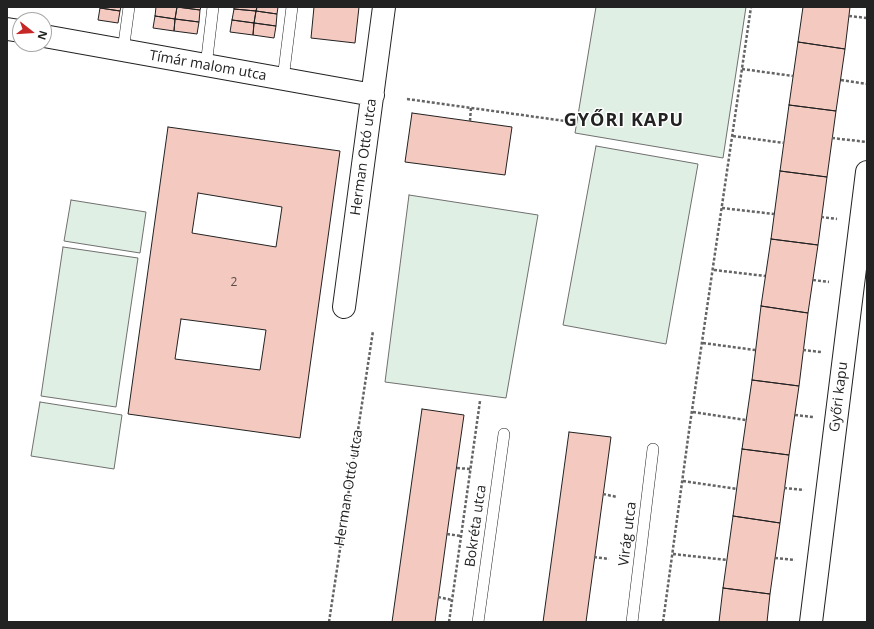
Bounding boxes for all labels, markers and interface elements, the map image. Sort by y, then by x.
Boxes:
north arrow [12,12,52,52]
text: N [35,29,51,42]
street label: Tímár malom utca [148,47,268,85]
street label: Herman Ottó utca [347,97,381,217]
district label: GYŐRI KAPU [564,110,684,132]
house number: 2 [231,276,237,290]
street label: Győri kapu [826,361,852,433]
street label: Herman Ottó utca [331,428,367,548]
street label: Bokréta utca [462,484,490,568]
street label: Virág utca [616,501,640,567]

